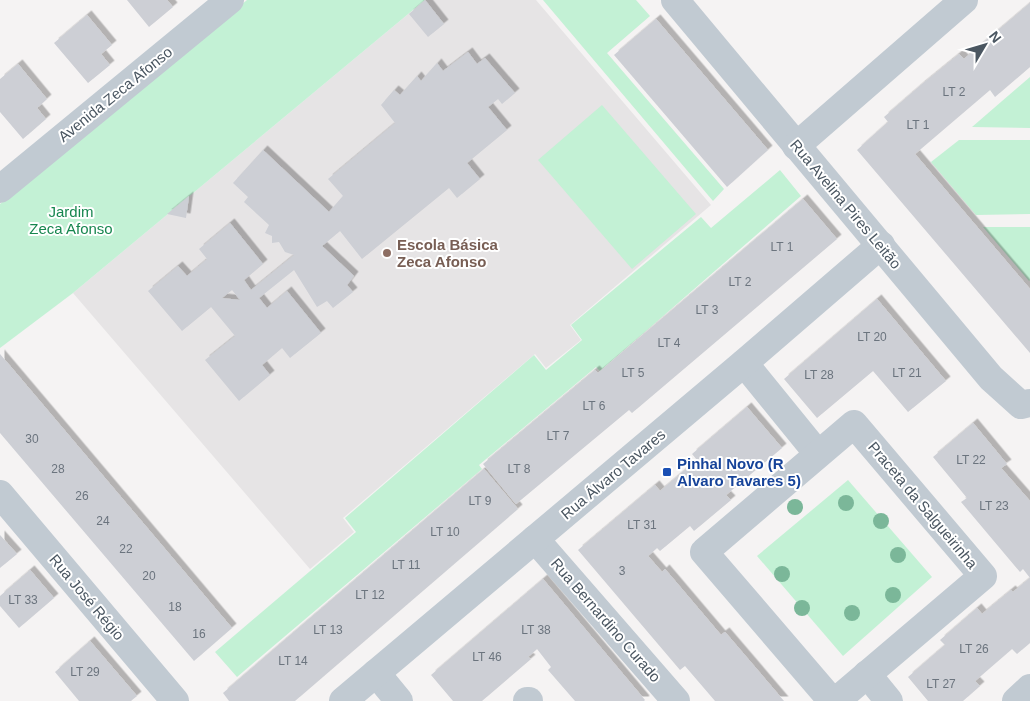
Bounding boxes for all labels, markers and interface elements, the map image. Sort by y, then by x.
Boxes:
north arrow [960,20,1010,70]
text: N [986,28,1005,46]
street label: Avenida Zeca Afonso [55,43,175,145]
house number: LT 2 [943,85,966,99]
house number: LT 1 [907,118,930,132]
street label: Rua Avelina Pires Leitão [787,136,905,272]
park label: Jardim Zeca Afonso [29,203,113,237]
place label: Escola Básica Zeca Afonso [397,236,499,270]
house number: LT 1 [771,240,794,254]
marker: Escola Básica Zeca Afonso [381,247,393,259]
house number: LT 2 [729,275,752,289]
house number: LT 3 [696,303,719,317]
house number: LT 20 [857,330,887,344]
house number: LT 4 [658,336,681,350]
house number: LT 5 [622,366,645,380]
house number: LT 21 [892,366,922,380]
house number: LT 28 [804,368,834,382]
house number: LT 6 [583,399,606,413]
street label: Rua Álvaro Tavares [558,426,668,522]
house number: LT 7 [547,429,570,443]
house number: 30 [25,432,39,446]
street label: Praceta da Salgueirinha [865,438,981,572]
house number: LT 22 [956,453,986,467]
place label: Pinhal Novo (R Alvaro Tavares 5) [677,455,801,489]
house number: 28 [51,462,65,476]
house number: LT 8 [508,462,531,476]
marker: Pinhal Novo (R Alvaro Tavares 5) [661,466,673,478]
house number: 26 [75,489,89,503]
house number: LT 9 [469,494,492,508]
house number: LT 23 [979,499,1009,513]
house number: 24 [96,514,110,528]
house number: LT 31 [627,518,657,532]
house number: LT 10 [430,525,460,539]
house number: 22 [119,542,133,556]
street label: Rua José Régio [46,551,128,643]
street label: Rua Bernardino Curado [548,555,664,685]
house number: LT 11 [392,558,421,572]
house number: 3 [619,564,626,578]
house number: 20 [142,569,156,583]
house number: LT 12 [355,588,385,602]
house number: LT 33 [8,593,38,607]
house number: 18 [168,600,182,614]
house number: LT 13 [313,623,343,637]
house number: LT 38 [521,623,551,637]
house number: 16 [192,627,206,641]
house number: LT 26 [959,642,989,656]
house number: LT 46 [472,650,502,664]
house number: LT 14 [278,654,308,668]
house number: LT 29 [70,665,100,679]
house number: LT 27 [926,677,956,691]

